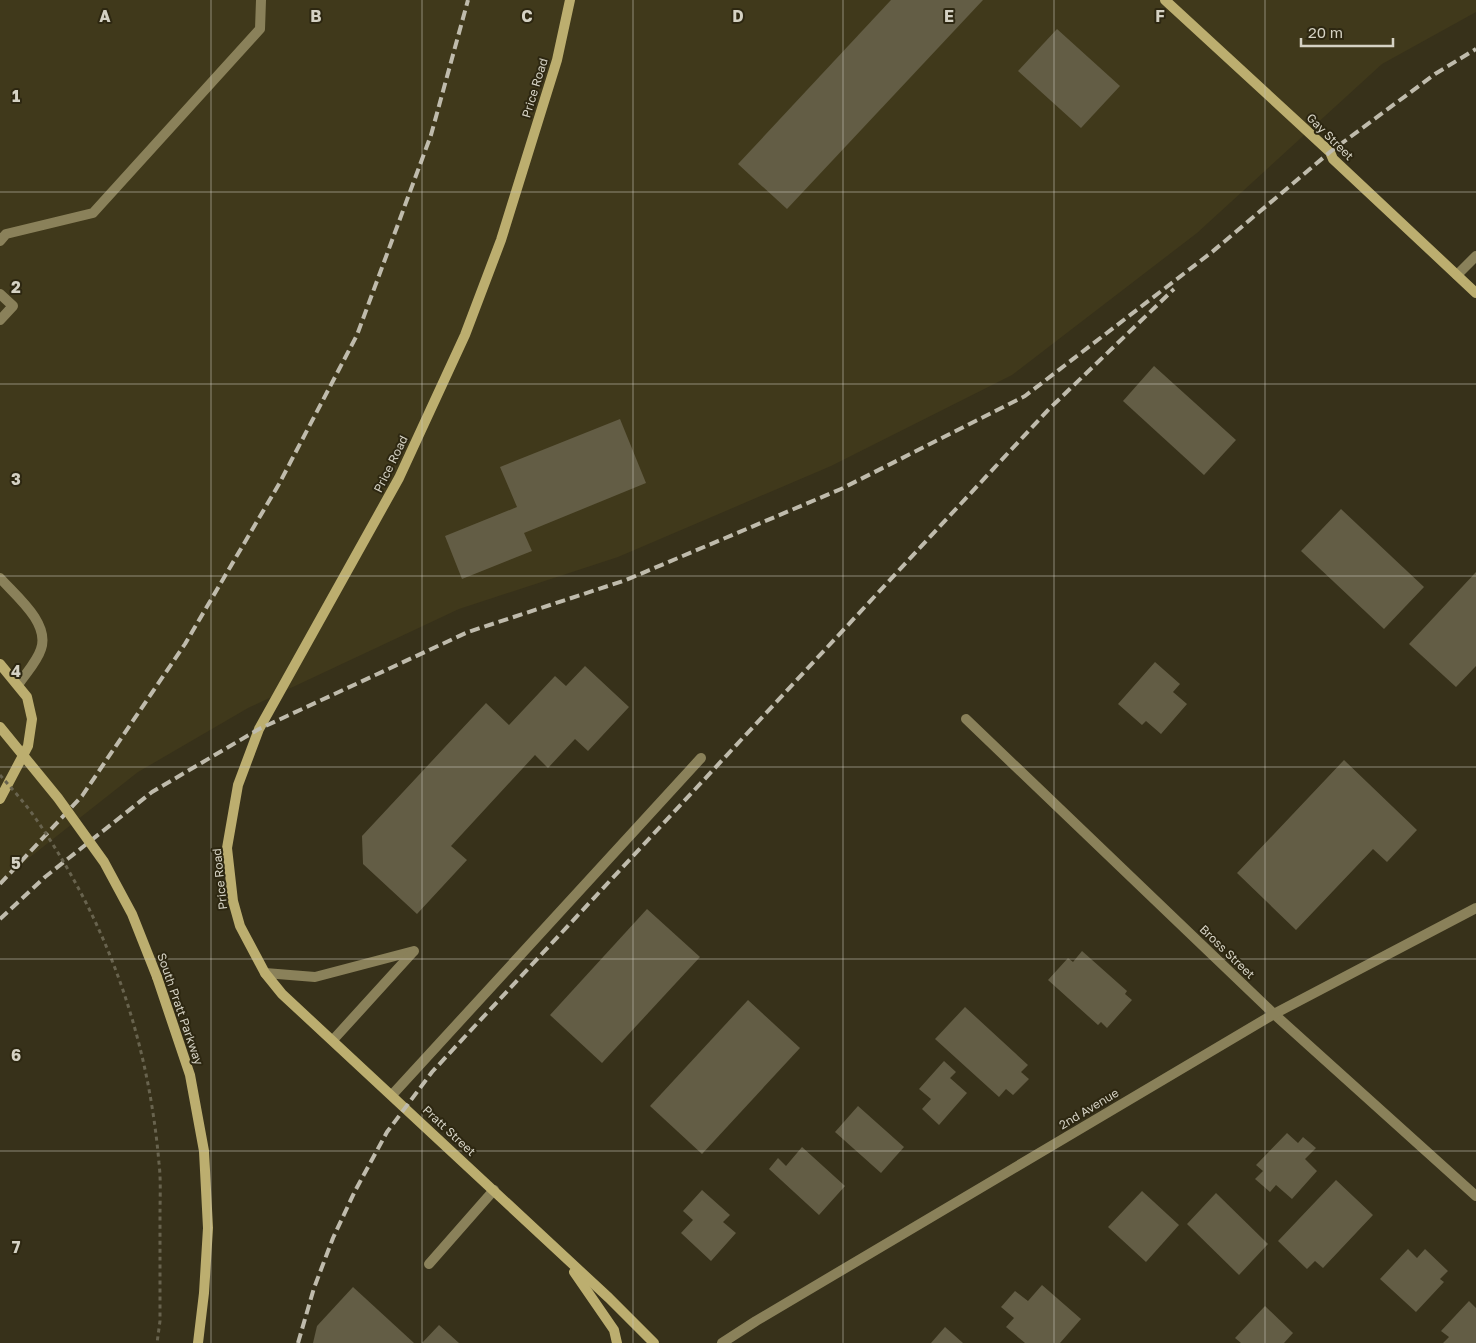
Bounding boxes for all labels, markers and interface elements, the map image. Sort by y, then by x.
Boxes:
text: A [99,6,111,26]
text: B [310,6,322,26]
text: C [521,6,533,26]
text: D [732,6,744,26]
text: E [944,6,954,26]
text: F [1155,6,1165,26]
scale bar [1301,15,1394,47]
text: 20 m [1308,23,1343,41]
street label: Price Road [518,56,551,120]
text: 1 [12,86,20,106]
street label: Gay Street [1304,110,1357,163]
text: 2 [11,277,21,297]
street label: Price Road [370,433,411,495]
text: 3 [11,469,21,489]
text: 4 [11,661,21,681]
street label: Price Road [209,848,230,911]
text: 5 [11,853,21,873]
street label: Bross Street [1197,922,1258,982]
street label: South Pratt Parkway [154,951,207,1067]
text: 6 [11,1045,21,1065]
street label: 2nd Avenue [1056,1085,1121,1132]
street label: Pratt Street [420,1102,479,1159]
text: 7 [12,1237,21,1257]

